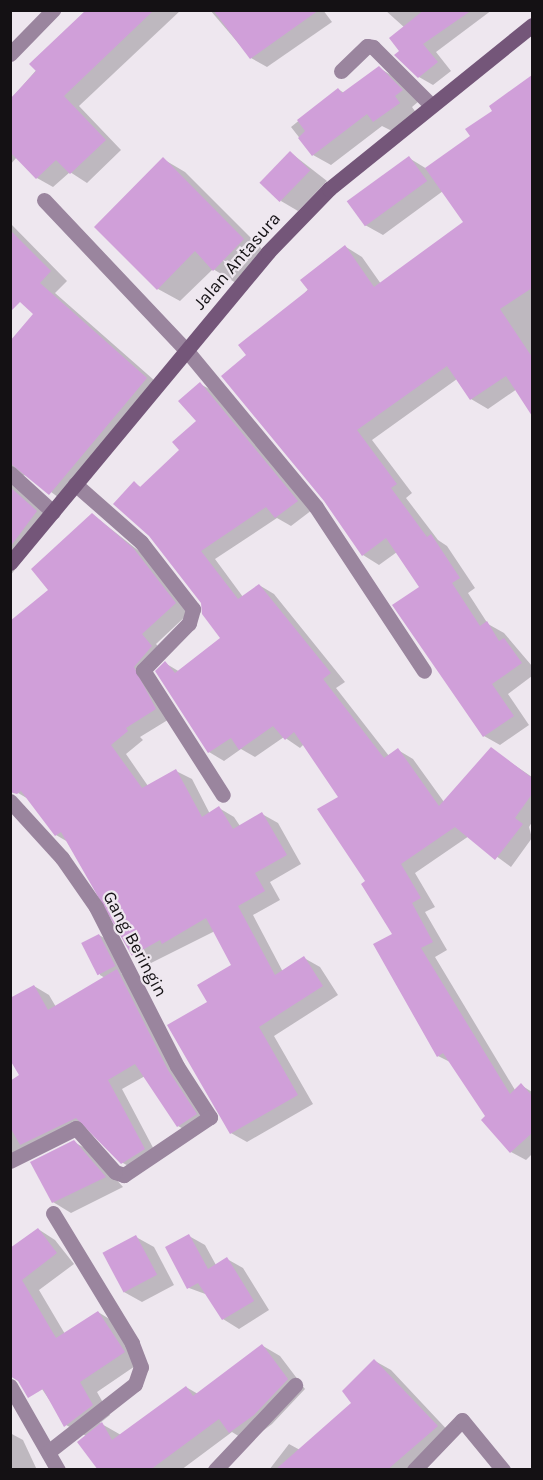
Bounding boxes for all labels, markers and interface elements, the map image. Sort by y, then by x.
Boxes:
street label: Jalan Antasura [189,208,285,314]
street label: Gang Beringin [98,888,172,1000]

